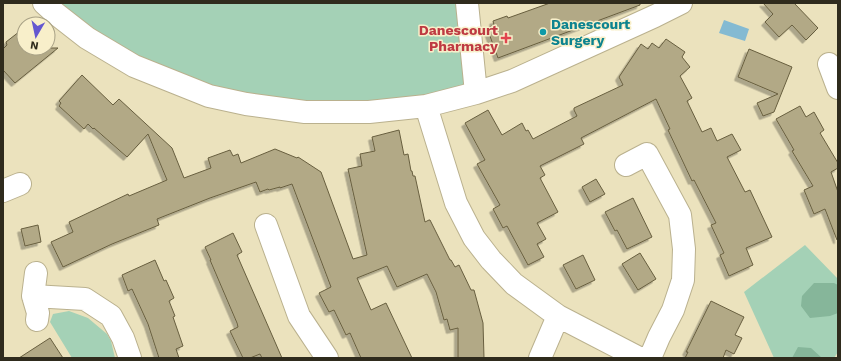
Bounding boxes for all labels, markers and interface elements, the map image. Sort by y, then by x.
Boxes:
north arrow [16,16,56,56]
place label: Danescourt Surgery [551,16,630,48]
place label: Danescourt Pharmacy [419,22,498,54]
marker: Danescourt Surgery [538,27,548,37]
marker: Danescourt Pharmacy [501,33,511,43]
text: N [29,38,40,52]

